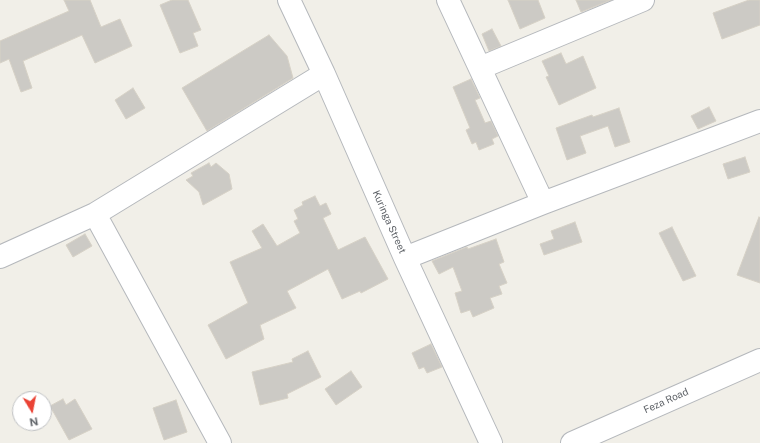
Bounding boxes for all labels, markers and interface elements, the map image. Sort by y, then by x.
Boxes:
street label: Kuringa Street [370,189,408,255]
street label: Feza Road [642,386,690,416]
north arrow [12,391,52,431]
text: N [29,415,39,428]

